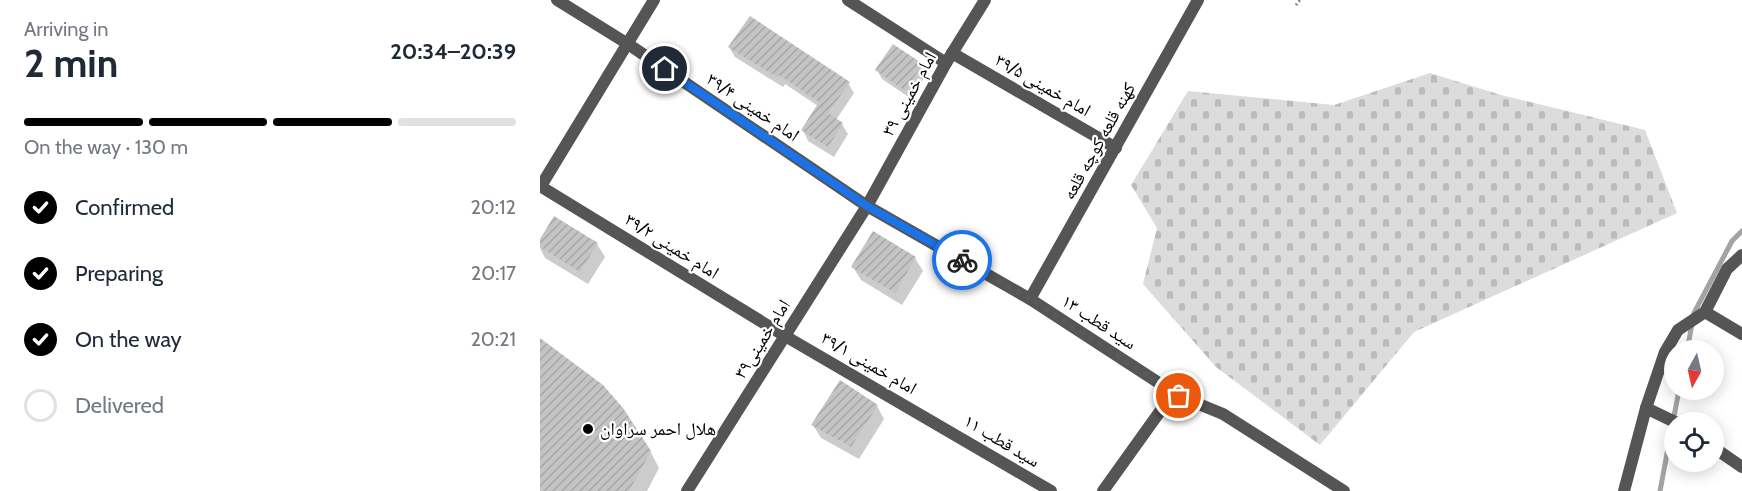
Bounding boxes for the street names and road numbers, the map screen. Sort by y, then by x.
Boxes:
street label: امام خمینی ۳۹ [877,48,942,141]
street label: امام خمینی ۳۹/۵ [991,49,1095,122]
street label: امام خمینی ۳۹/۴ [702,68,804,147]
street label: کهنه قلعه کوچه قلعه [1058,78,1141,203]
street label: امام خمینی ۳۹/۲ [620,208,723,285]
street label: سید قطب ۱۳ [1057,290,1141,354]
street label: امام خمینی۳۹ [729,295,796,383]
street label: امام خمینی ۳۹/۱ [817,327,921,400]
street label: سید قطب ۱۱ [960,410,1044,472]

